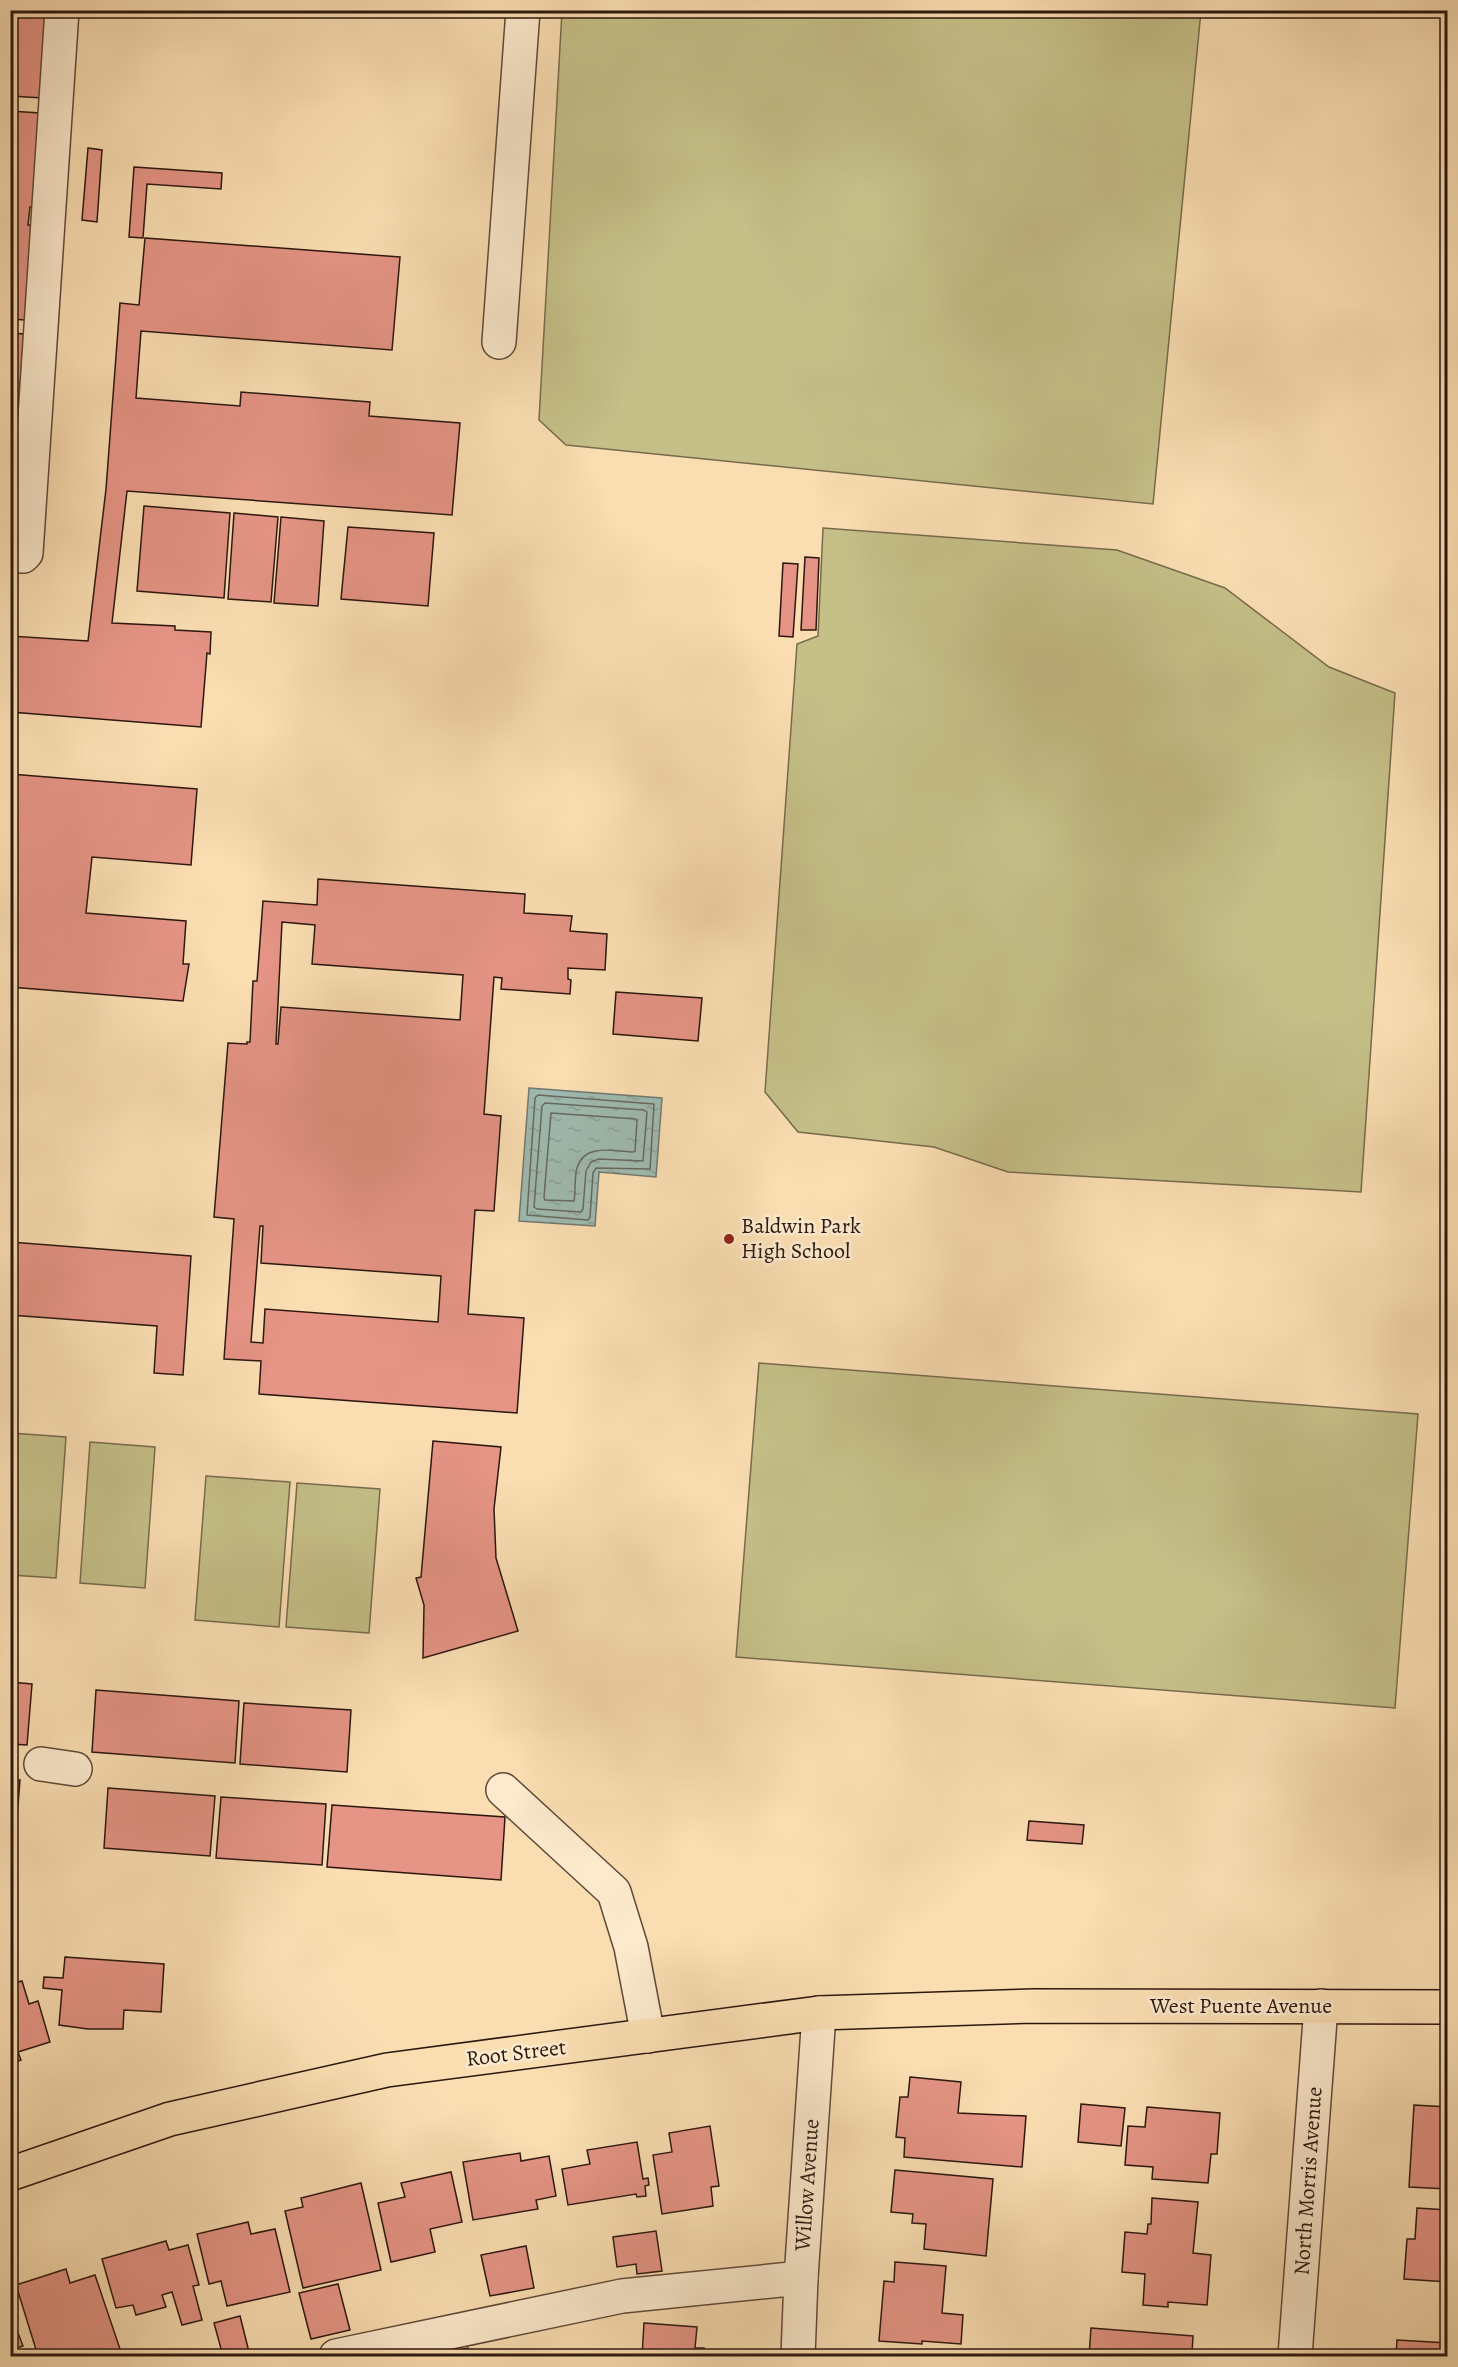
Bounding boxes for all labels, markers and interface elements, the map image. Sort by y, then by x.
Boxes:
place label: Baldwin Park High School [741,1211,861,1266]
marker: Baldwin Park High School [722,1232,736,1246]
street label: West Puente Avenue [1149,1991,1332,2021]
street label: Root Street [464,2032,568,2074]
street label: North Morris Avenue [1286,2086,1330,2276]
street label: Willow Avenue [787,2118,827,2253]

